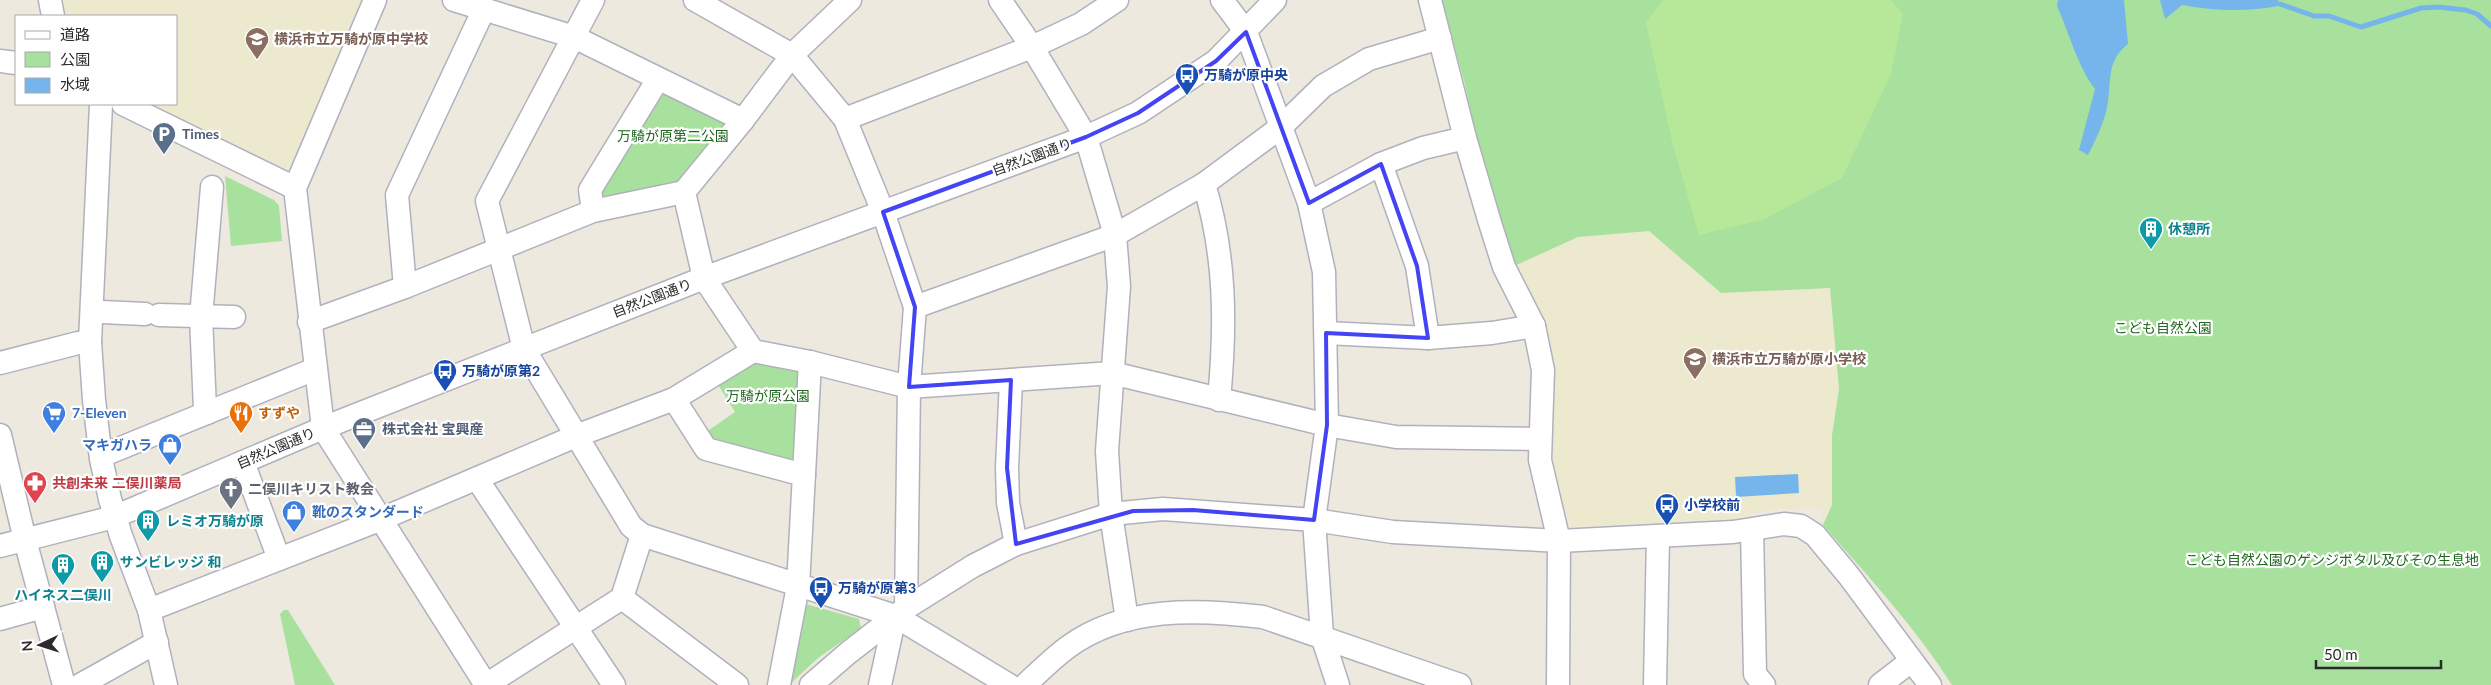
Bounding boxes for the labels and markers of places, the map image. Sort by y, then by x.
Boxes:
school or university icon: 横浜市立万騎が原中学校 [244,26,270,60]
place label: 横浜市立万騎が原中学校 [274,30,428,47]
bus stop icon: 万騎が原中央 [1174,62,1200,96]
place label: 万騎が原中央 [1204,66,1288,83]
parking icon: Times [151,121,177,155]
place label: Times [182,125,219,142]
building icon: 休憩所 [2138,216,2164,250]
place label: 休憩所 [2168,220,2210,237]
school or university icon: 横浜市立万騎が原小学校 [1682,346,1708,380]
place label: 横浜市立万騎が原小学校 [1712,350,1866,367]
bus stop icon: 万騎が原第2 [432,358,458,392]
place label: 万騎が原第2 [462,362,540,379]
supermarket icon: 7-Eleven [41,400,67,434]
restaurant icon: すずや [228,400,254,434]
place label: 7-Eleven [72,404,127,421]
place label: すずや [258,404,300,421]
office icon: 株式会社 宝興産 [351,416,377,450]
place label: 株式会社 宝興産 [382,420,483,437]
shop icon: マキガハラ [157,432,183,466]
place label: マキガハラ [82,436,152,453]
pharmacy icon: 共創未来 二俣川薬局 [22,470,48,504]
place label: 共創未来 二俣川薬局 [52,474,181,491]
church icon: 二俣川キリスト教会 [218,476,244,510]
place label: 二俣川キリスト教会 [248,480,374,497]
bus stop icon: 小学校前 [1654,492,1680,526]
place label: 小学校前 [1684,496,1740,513]
shop icon: 靴のスタンダード [281,499,307,533]
place label: 靴のスタンダード [312,503,424,520]
building icon: レミオ万騎が原 [135,508,161,542]
place label: レミオ万騎が原 [166,512,264,529]
building icon: サンビレッジ 和 [89,549,115,583]
building icon: ハイネス二俣川 [50,552,76,586]
place label: サンビレッジ 和 [120,553,221,570]
bus stop icon: 万騎が原第3 [808,575,834,609]
place label: 万騎が原第3 [838,579,916,596]
place label: ハイネス二俣川 [14,586,112,603]

